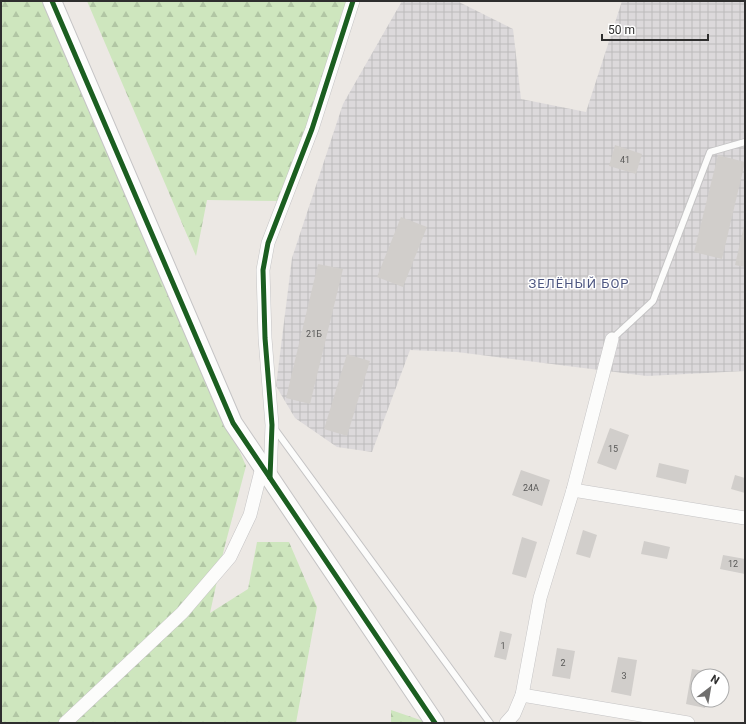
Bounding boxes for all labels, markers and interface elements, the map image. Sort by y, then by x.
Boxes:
scale bar [602,16,708,42]
text: 50 m [608,23,635,37]
house number: 41 [620,155,630,165]
district label: ЗЕЛЁНЫЙ БОР [528,276,630,291]
house number: 21Б [306,329,322,339]
house number: 15 [608,444,618,454]
house number: 24А [523,483,539,493]
house number: 12 [728,559,738,569]
house number: 1 [500,641,506,651]
house number: 2 [560,658,566,668]
north arrow [690,668,730,708]
house number: 3 [621,671,627,681]
text: N [708,672,722,688]

